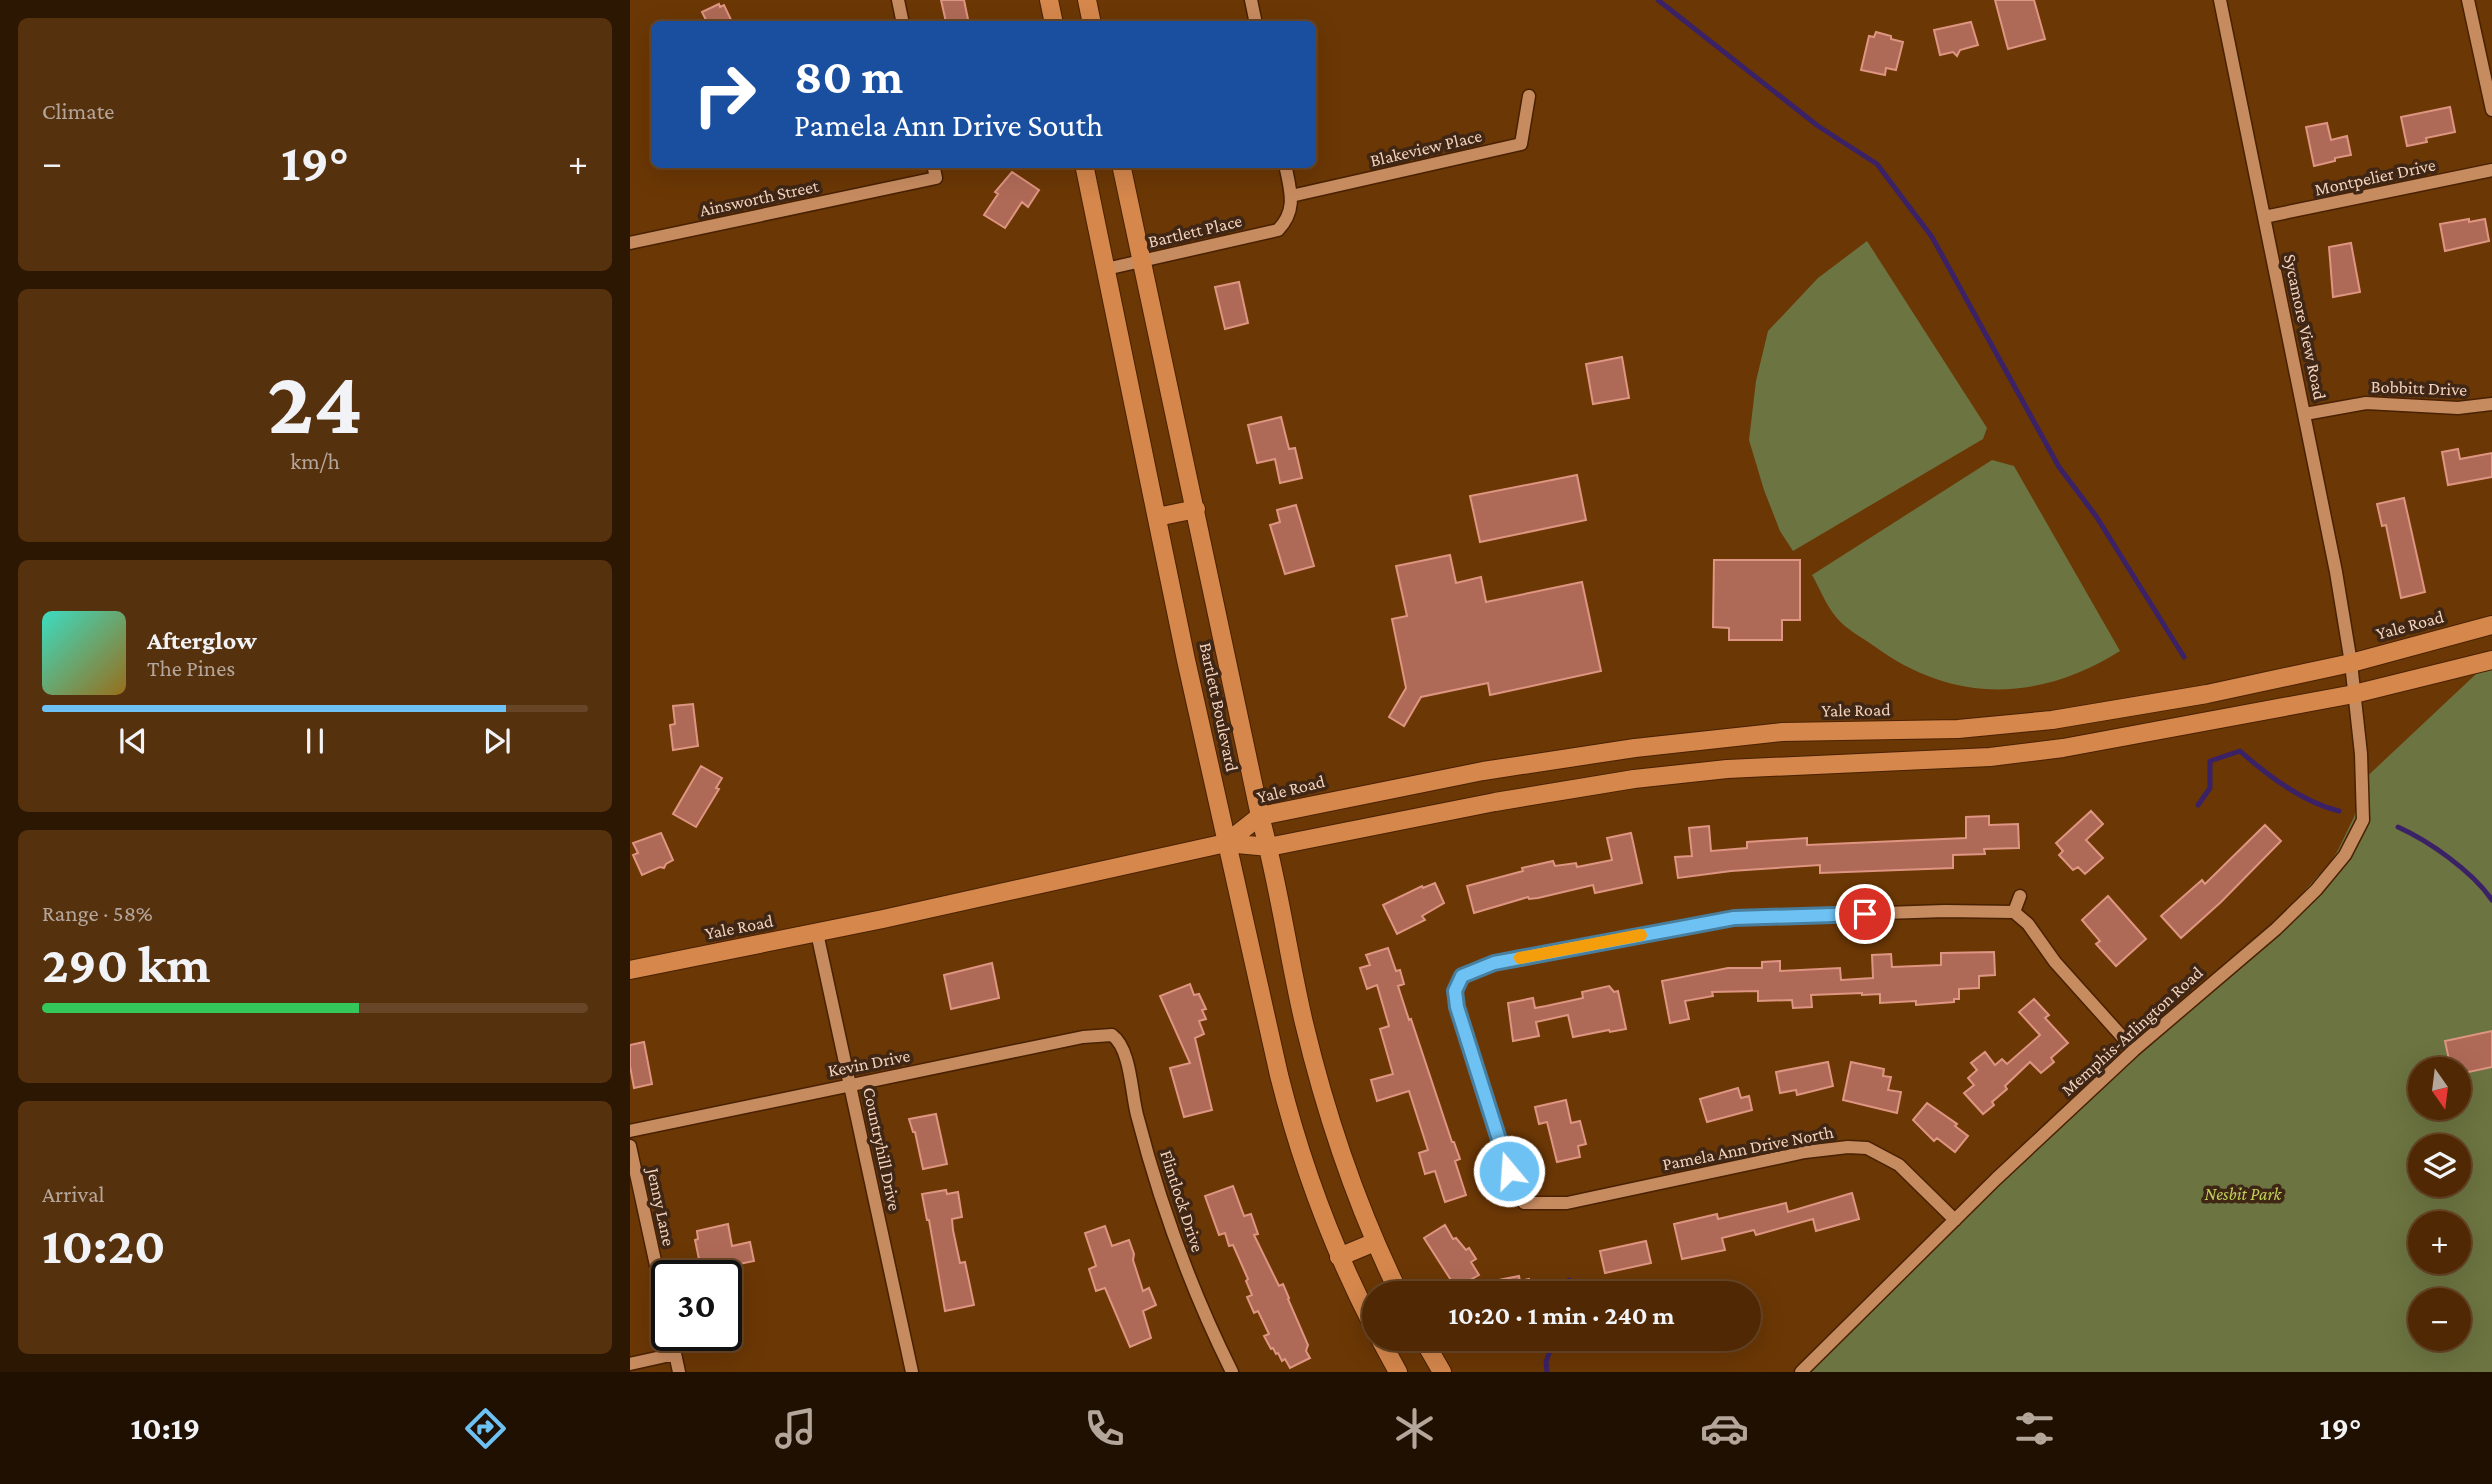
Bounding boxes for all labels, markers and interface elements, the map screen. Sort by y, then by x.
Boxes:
icon: right [679,49,770,140]
text: 80 m [794,49,903,104]
text: Climate [42,98,114,124]
text: Pamela Ann Drive South [794,107,1103,143]
street label: Blakeview Place [1368,125,1484,171]
text: 19° [281,133,349,191]
text: − [42,141,62,183]
text: + [568,141,588,183]
street label: Montpelier Drive [2313,154,2437,200]
street label: Ainsworth Street [698,175,821,220]
street label: Bartlett Place [1146,210,1244,252]
street label: Sycamore View Road [2280,252,2330,402]
text: 24 [267,351,363,453]
street label: Bobbitt Drive [2370,376,2468,400]
text: km/h [290,448,340,474]
street label: Yale Road [2374,606,2447,644]
text: Afterglow [147,626,257,655]
street label: Bartlett Boulevard [1196,641,1243,774]
text: The Pines [147,655,235,681]
street label: Yale Road [1821,699,1891,721]
icon: previous [114,722,152,760]
icon: pause [296,722,334,760]
icon: next [478,722,516,760]
street label: Yale Road [1255,771,1328,807]
pin [1835,884,1895,944]
icon: arrive [1846,895,1884,933]
text: Range · 58% [42,900,153,926]
street label: Yale Road [703,910,775,943]
text: 290 km [42,935,211,993]
street label: Memphis-Arlington Road [2057,962,2207,1100]
street label: Kevin Drive [826,1045,912,1081]
north arrow [2408,1057,2471,1120]
map controls [2408,1057,2471,1351]
street label: Countryhill Drive [859,1085,905,1213]
street label: Pamela Ann Drive North [1661,1122,1836,1174]
position arrow [1472,1134,1546,1208]
button: layers [2408,1134,2471,1197]
street label: Flintlock Drive [1156,1147,1208,1255]
street label: Jenny Lane [643,1164,679,1248]
text: Arrival [42,1181,105,1207]
park label: Nesbit Park [2205,1184,2283,1204]
button: + [2408,1211,2471,1274]
text: 10:20 [42,1216,166,1274]
speed limit sign: 30 [651,1260,742,1351]
button: − [2408,1288,2471,1351]
text: 10:20 · 1 min · 240 m [1448,1301,1675,1330]
icon: directions [461,1404,510,1453]
icon: music [771,1404,820,1453]
icon: phone [1080,1404,1129,1453]
icon: climate [1390,1404,1439,1453]
icon: car [1700,1404,1749,1453]
icon: filters [2010,1404,2059,1453]
text: 10:19 [130,1410,200,1446]
text: 19° [2320,1410,2362,1446]

